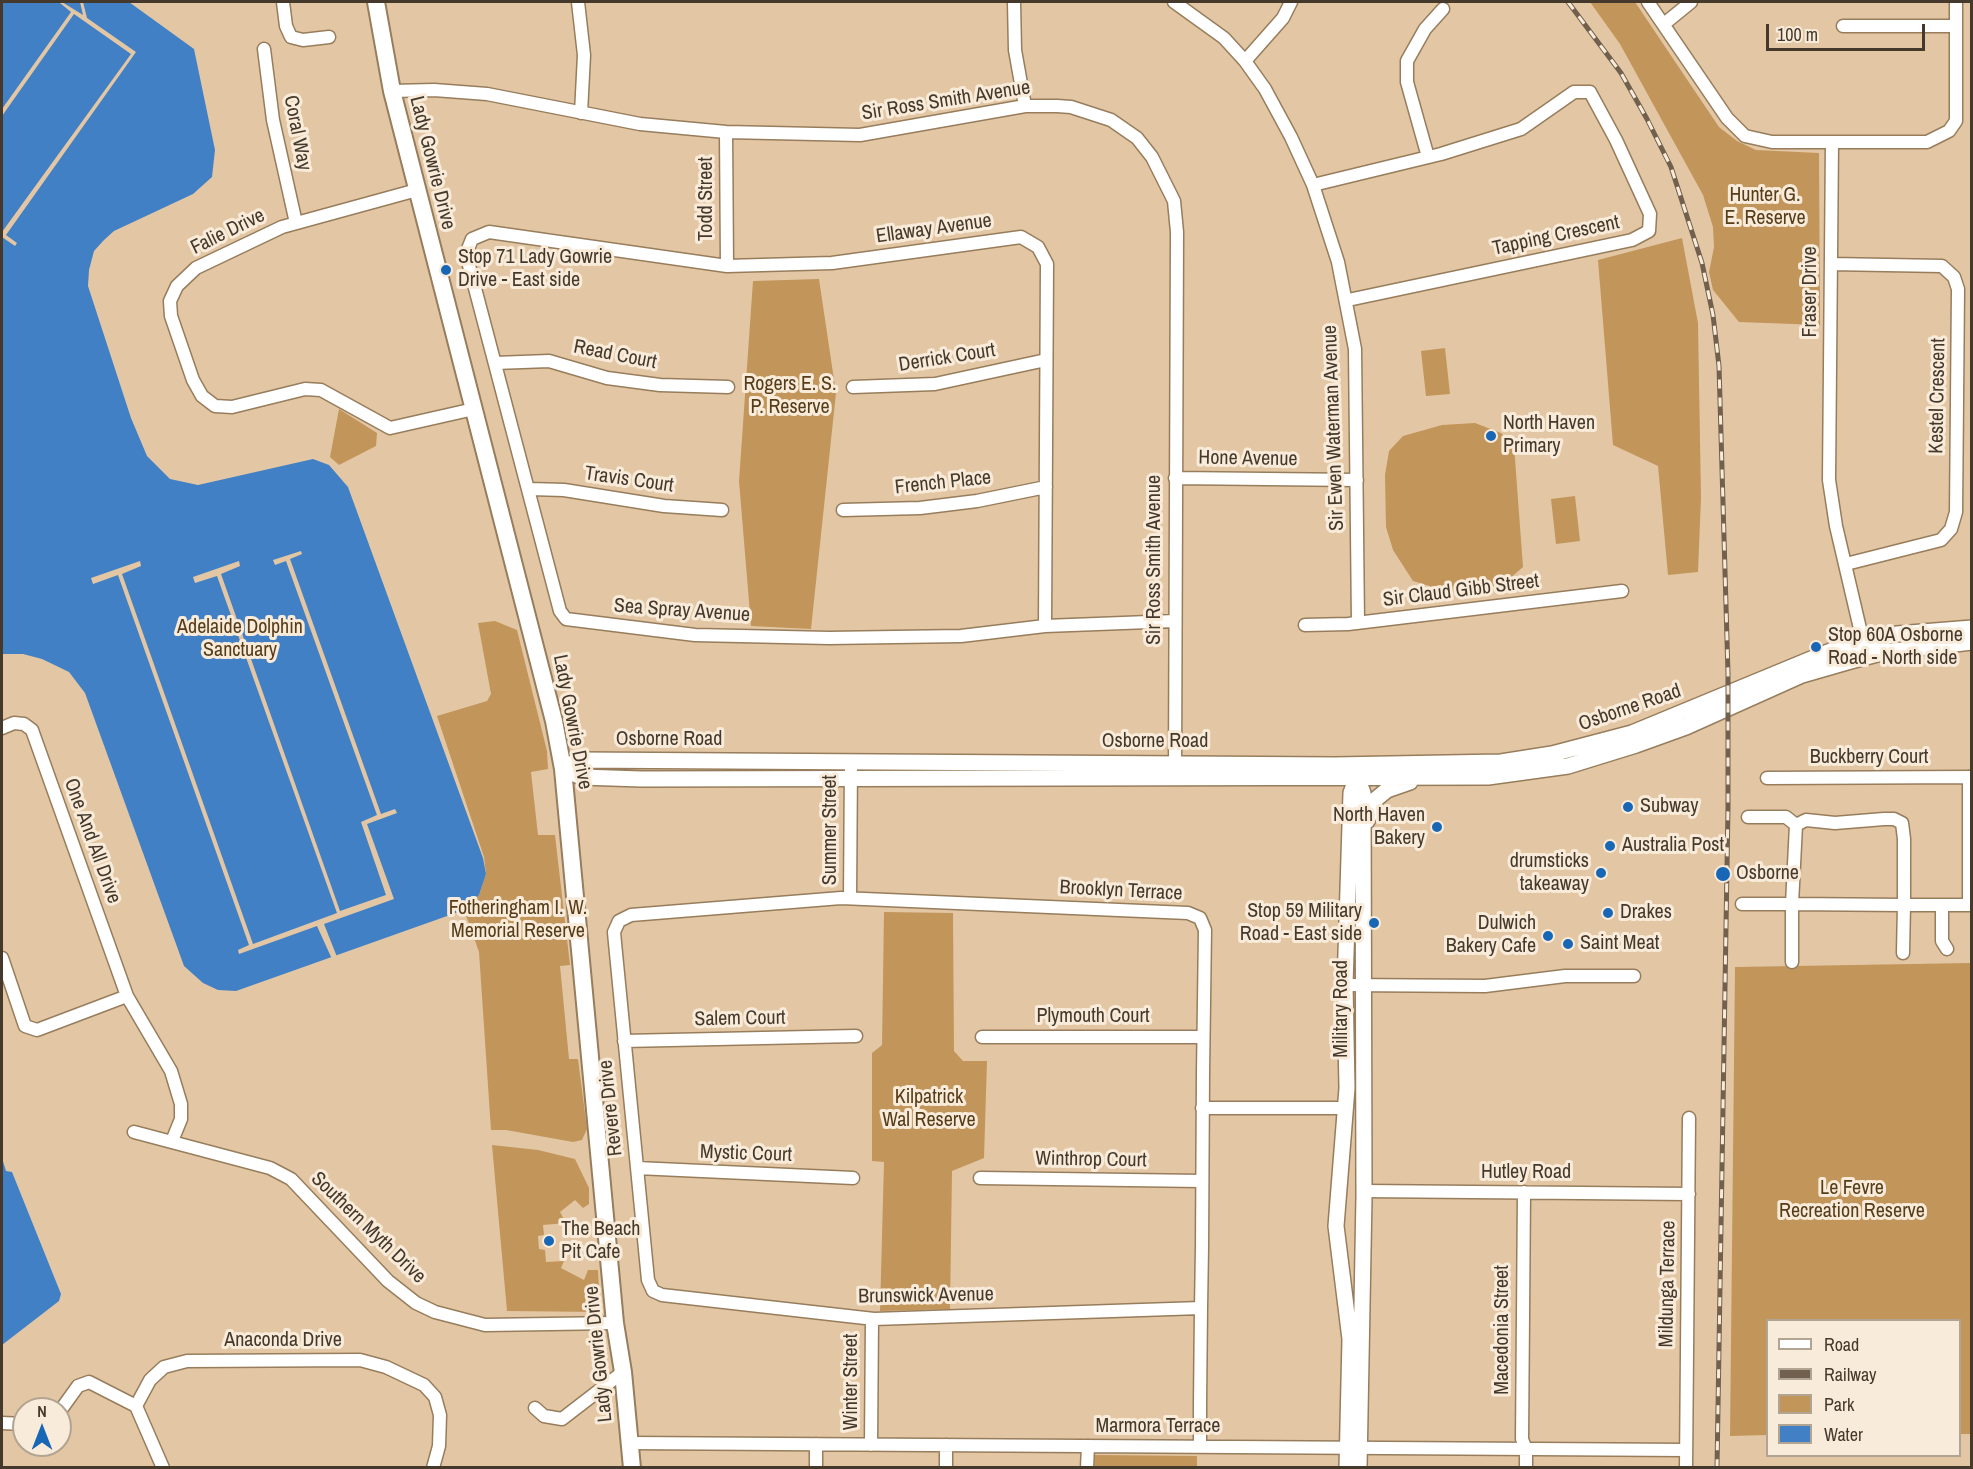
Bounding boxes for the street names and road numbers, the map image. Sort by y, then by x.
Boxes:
street label: Sir Ross Smith Avenue [860,76,1032,126]
street label: Coral Way [278,93,316,173]
street label: Lady Gowrie Drive [404,94,460,232]
street label: Todd Street [695,157,719,241]
street label: Falie Drive [187,204,269,260]
street label: Ellaway Avenue [875,209,993,249]
street label: Tapping Crescent [1490,211,1622,261]
street label: Fraser Drive [1799,246,1823,338]
street label: Sir Ewen Waterman Avenue [1318,325,1350,531]
street label: Read Court [572,335,658,375]
street label: Kestel Crescent [1925,338,1951,454]
street label: Derrick Court [897,339,997,377]
street label: Hone Avenue [1198,446,1298,472]
street label: Travis Court [583,462,675,498]
street label: French Place [894,466,992,500]
street label: Sir Ross Smith Avenue [1143,475,1167,645]
street label: Sir Claud Gibb Street [1382,570,1540,612]
street label: Sea Spray Avenue [613,594,751,628]
street label: Lady Gowrie Drive [547,653,597,791]
street label: Osborne Road [1576,679,1684,737]
street label: Osborne Road [616,728,722,752]
street label: Osborne Road [1102,730,1208,754]
street label: Buckberry Court [1810,746,1928,770]
street label: One And All Drive [58,775,126,907]
street label: Summer Street [819,775,843,885]
street label: Brooklyn Terrace [1059,876,1183,906]
street label: Military Road [1330,960,1354,1058]
street label: Plymouth Court [1036,1005,1150,1029]
street label: Salem Court [694,1006,786,1032]
street label: Revere Drive [594,1059,628,1157]
street label: Mystic Court [700,1140,792,1168]
street label: Winthrop Court [1035,1147,1147,1173]
street label: Hutley Road [1481,1161,1571,1185]
street label: Southern Myth Drive [306,1167,430,1289]
street label: Mildunga Terrace [1655,1220,1681,1348]
street label: Macedonia Street [1491,1265,1515,1395]
street label: Brunswick Avenue [858,1283,994,1309]
street label: Lady Gowrie Drive [580,1285,618,1423]
street label: Anaconda Drive [224,1329,342,1353]
street label: Winter Street [840,1334,864,1430]
street label: Marmora Terrace [1096,1415,1220,1439]

